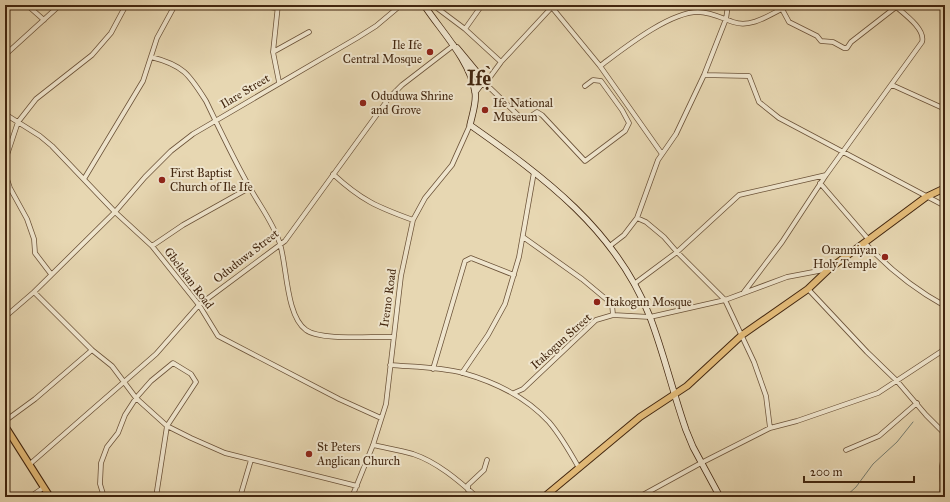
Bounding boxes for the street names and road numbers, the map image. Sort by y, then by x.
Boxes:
street label: Ilare Street [218,70,273,111]
street label: Oduduwa Street [210,226,282,286]
street label: Gbelekan Road [161,245,217,311]
street label: Iremo Road [377,268,399,328]
street label: Itakogun Street [528,310,595,373]

